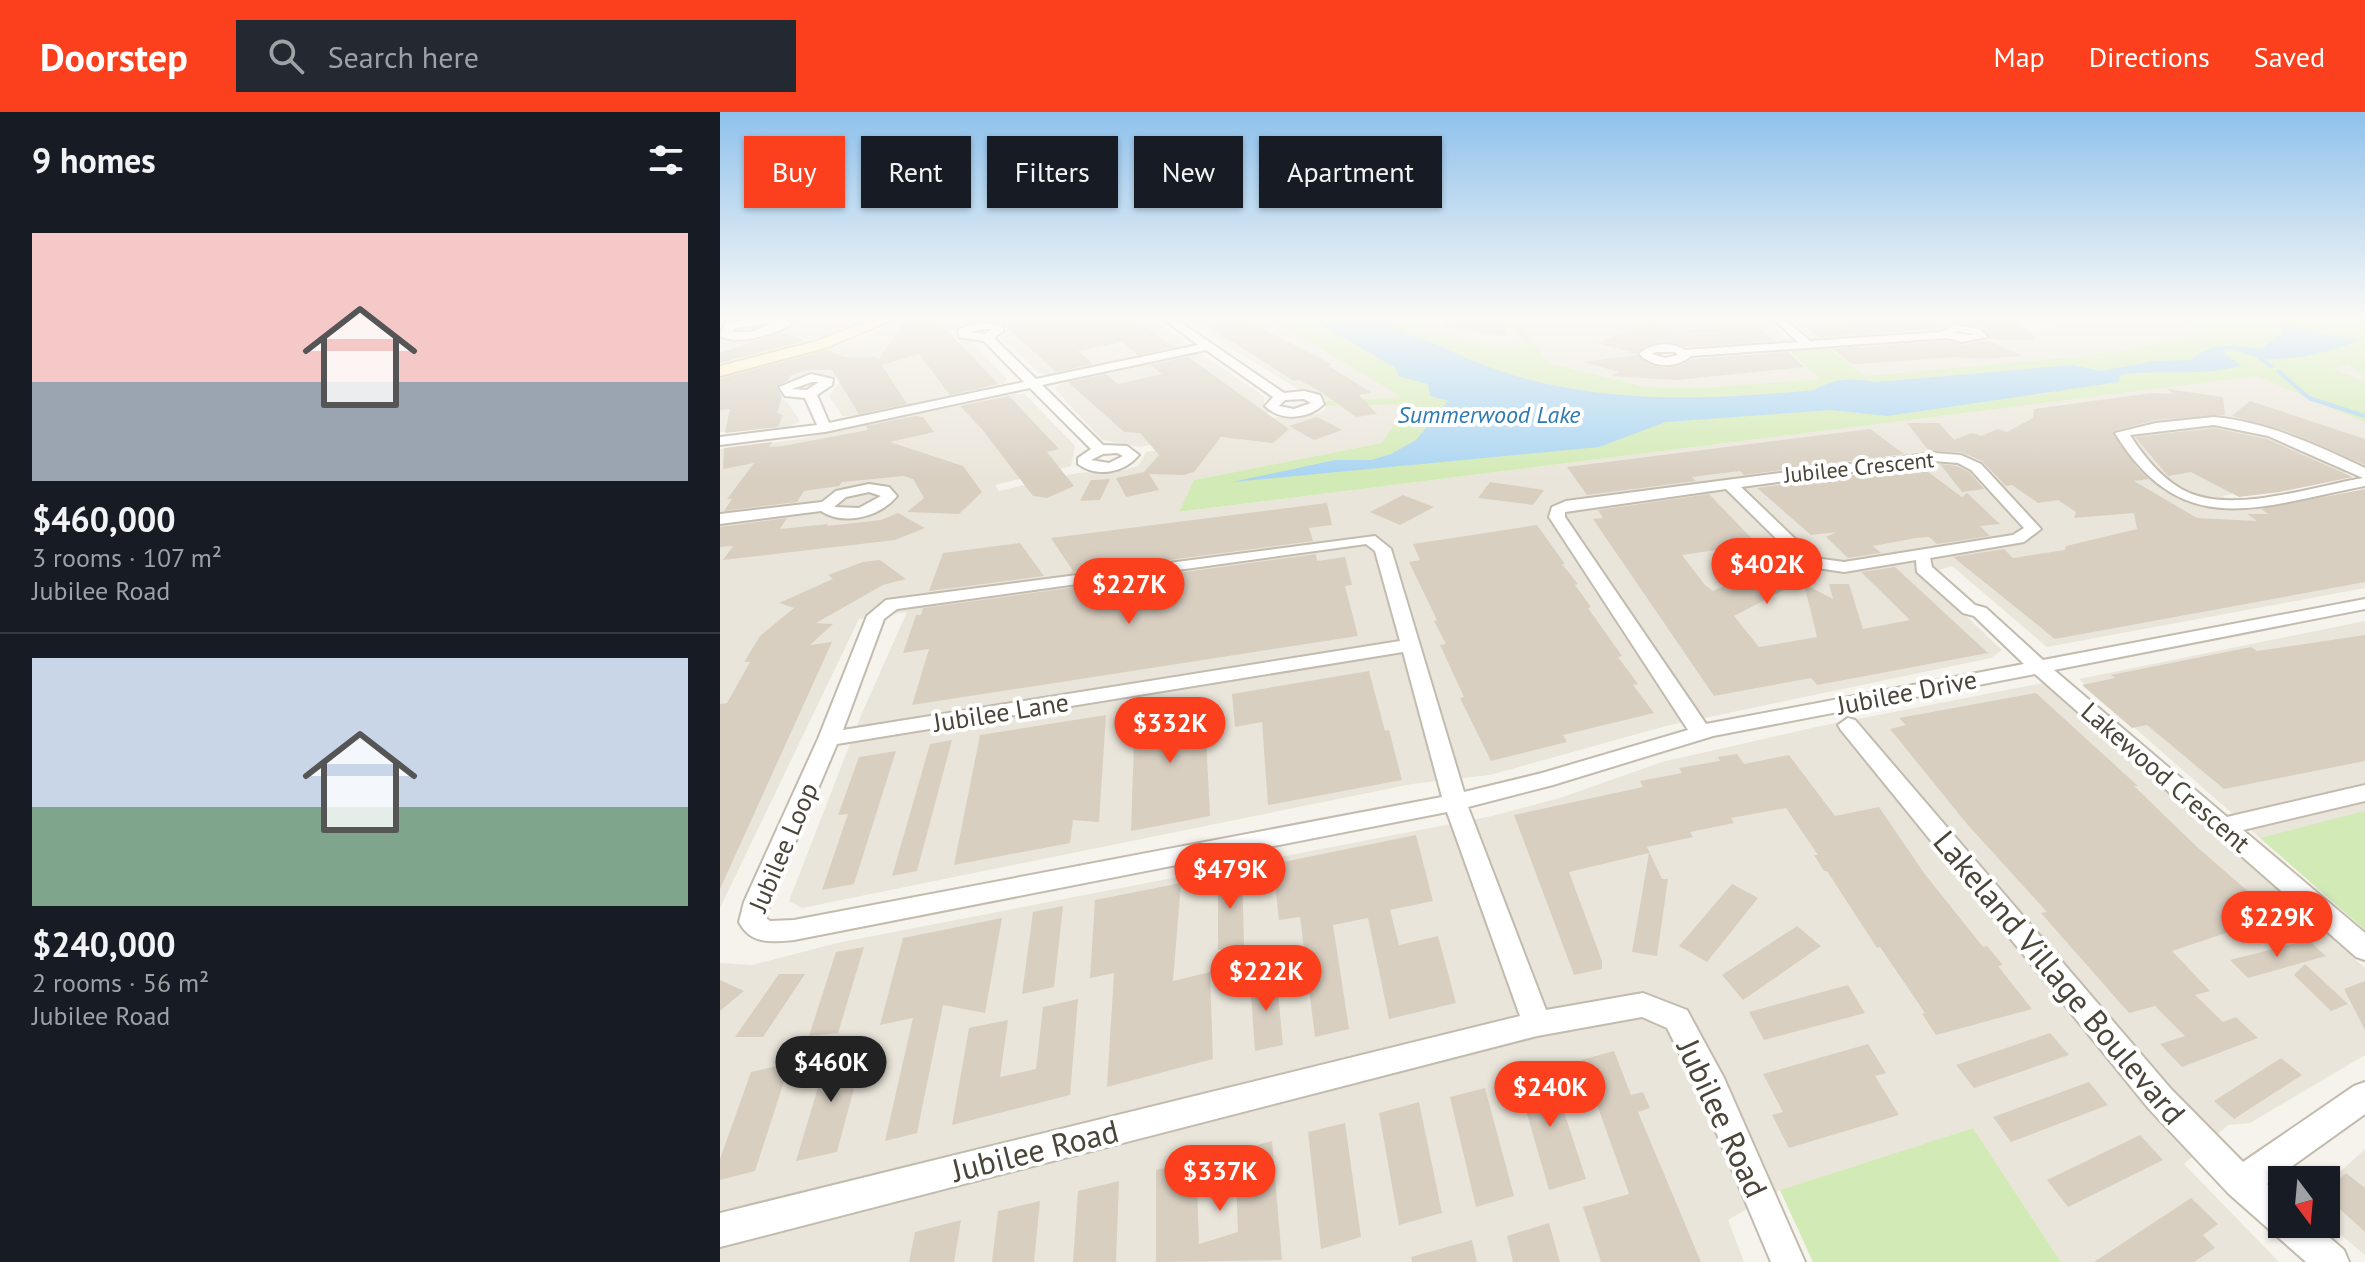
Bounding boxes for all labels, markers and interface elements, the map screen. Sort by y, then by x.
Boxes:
search box [236,20,796,92]
text: Doorstep [40,32,188,81]
icon: search [264,34,308,78]
text: Search here [328,37,479,76]
text: Map [1994,38,2045,75]
text: Directions [2089,38,2210,75]
text: Saved [2254,38,2325,75]
chip: Buy [744,136,845,208]
chip: Rent [861,136,971,208]
chip: Filters [987,136,1118,208]
chip: New [1134,136,1243,208]
chip: Apartment [1259,136,1442,208]
text: 9 homes [32,138,156,182]
icon: filters [644,138,688,182]
icon: home [288,285,432,429]
water label: Summerwood Lake [1398,399,1580,430]
street label: Jubilee Crescent [1782,445,1936,489]
text: $460,000 [32,497,176,541]
pin: $402K [1711,538,1823,606]
text: 3 rooms · 107 m² [32,541,222,574]
text: $402K [1729,547,1805,580]
pin: $227K [1073,558,1185,626]
text: $227K [1091,567,1167,600]
text: Jubilee Road [32,574,170,607]
street label: Jubilee Drive [1833,662,1980,722]
street label: Jubilee Lane [930,685,1071,739]
street label: Lakewood Crescent [2075,695,2257,860]
pin: $332K [1114,697,1226,765]
text: $332K [1132,706,1208,739]
icon: home [288,710,432,854]
street label: Jubilee Loop [741,777,825,917]
street label: Lakeland Village Boulevard [1925,821,2195,1133]
pin: $479K [1174,843,1286,911]
text: $479K [1192,852,1268,885]
pin: $229K [2221,891,2333,959]
text: $229K [2239,900,2315,933]
text: $240,000 [32,922,176,966]
pin: $222K [1210,945,1322,1013]
text: $222K [1228,954,1304,987]
text: 2 rooms · 56 m² [32,966,209,999]
text: Jubilee Road [32,999,170,1032]
street label: Jubilee Road [1667,1030,1778,1204]
pin: $460K [775,1036,887,1104]
text: $460K [793,1045,869,1078]
pin: $240K [1494,1061,1606,1129]
text: $240K [1512,1070,1588,1103]
street label: Jubilee Road [945,1109,1123,1191]
pin: $337K [1164,1145,1276,1213]
text: $337K [1182,1154,1258,1187]
north arrow [2268,1166,2340,1238]
map controls [2268,1166,2340,1238]

